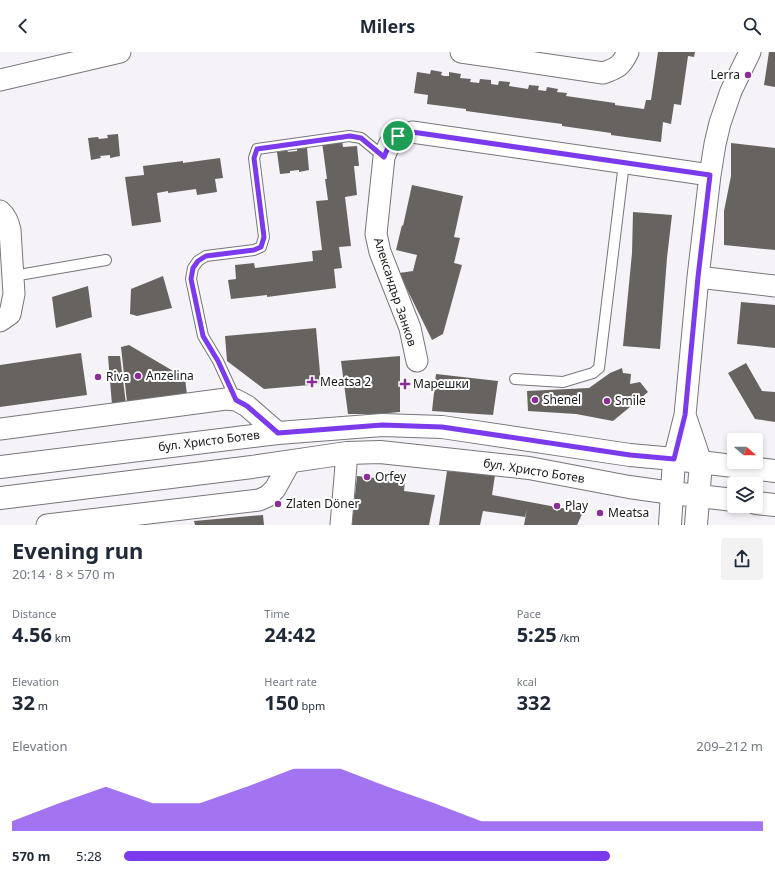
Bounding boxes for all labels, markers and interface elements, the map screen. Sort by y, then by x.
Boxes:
text: Milers [360,14,415,38]
icon: back [12,15,34,37]
icon: search [741,15,763,37]
place label: Lerra [711,66,740,83]
marker: Lerra [743,70,753,80]
pin [381,119,415,153]
icon: arrive [387,125,409,147]
street label: Александър Занков [370,235,421,349]
place label: Anzelina [146,367,194,384]
place label: Riva [106,368,129,385]
marker: Anzelina [133,371,143,381]
marker: Riva [93,372,103,382]
place label: Meatsa 2 [320,373,371,390]
place label: Марешки [413,375,469,392]
marker: Meatsa 2 [307,377,317,387]
marker: Марешки [400,379,410,389]
place label: Shenel [543,391,581,408]
place label: Smile [615,392,646,409]
marker: Shenel [530,395,540,405]
marker: Smile [602,396,612,406]
street label: бул. Христо Ботев [157,426,261,455]
north arrow [727,433,763,469]
map controls [727,433,763,513]
street label: бул. Христо Ботев [482,454,586,487]
place label: Orfey [375,468,407,485]
marker: Orfey [362,472,372,482]
button: layers [727,477,763,513]
place label: Zlaten Döner [286,495,360,512]
place label: Play [565,497,589,514]
marker: Zlaten Döner [273,499,283,509]
marker: Play [552,501,562,511]
place label: Meatsa [608,504,649,521]
marker: Meatsa [595,508,605,518]
text: Evening run [12,535,143,565]
button: share [721,538,763,580]
text: 20:14 · 8 × 570 m [12,565,115,583]
text: Distance [12,606,57,621]
text: Time [264,606,290,621]
text: Pace [517,606,541,621]
text: 4.56 [12,621,52,648]
text: 24:42 [264,621,316,648]
text: 5:25 [517,621,557,648]
text: km [52,630,71,645]
text: /km [557,630,580,645]
text: Elevation [12,674,59,689]
text: Heart rate [264,674,317,689]
text: kcal [517,674,537,689]
text: 32 [12,689,35,716]
text: 150 [264,689,299,716]
text: 332 [517,689,551,716]
text: m [35,698,48,713]
text: bpm [299,698,325,713]
text: Elevation [12,737,68,755]
text: 209–212 m [696,737,763,755]
text: 570 m [12,847,50,865]
text: 5:28 [76,847,102,865]

